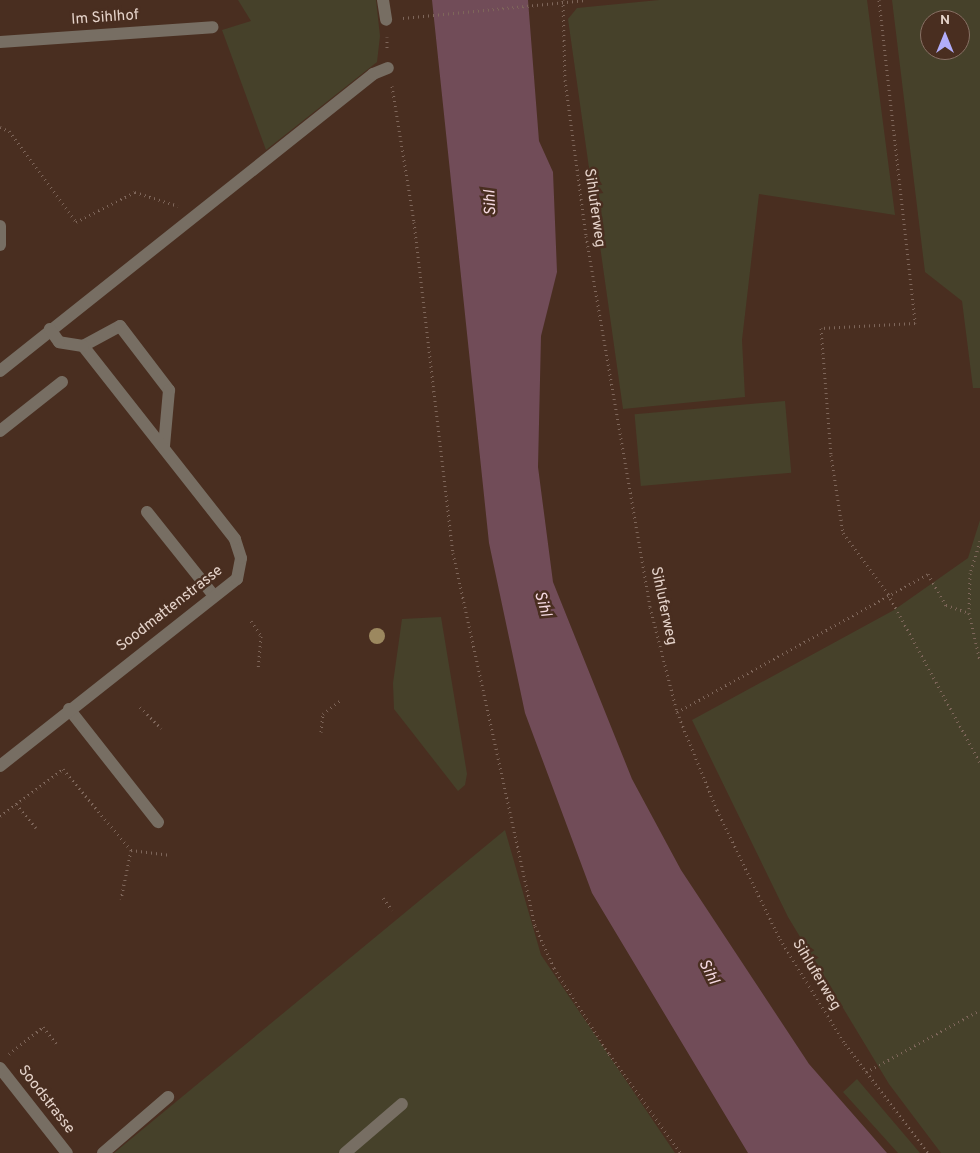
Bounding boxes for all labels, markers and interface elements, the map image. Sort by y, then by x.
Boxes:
street label: Im Sihlhof [71,7,139,29]
north arrow [920,10,970,60]
text: N [940,12,950,29]
street label: Sihluferweg [580,167,608,249]
water label: Sihl [481,190,501,216]
street label: Soodmattenstrasse [113,562,227,656]
street label: Sihluferweg [646,565,680,647]
water label: Sihl [529,589,555,619]
street label: Sihluferweg [788,936,844,1014]
water label: Sihl [694,956,722,988]
street label: Soodstrasse [14,1062,78,1138]

